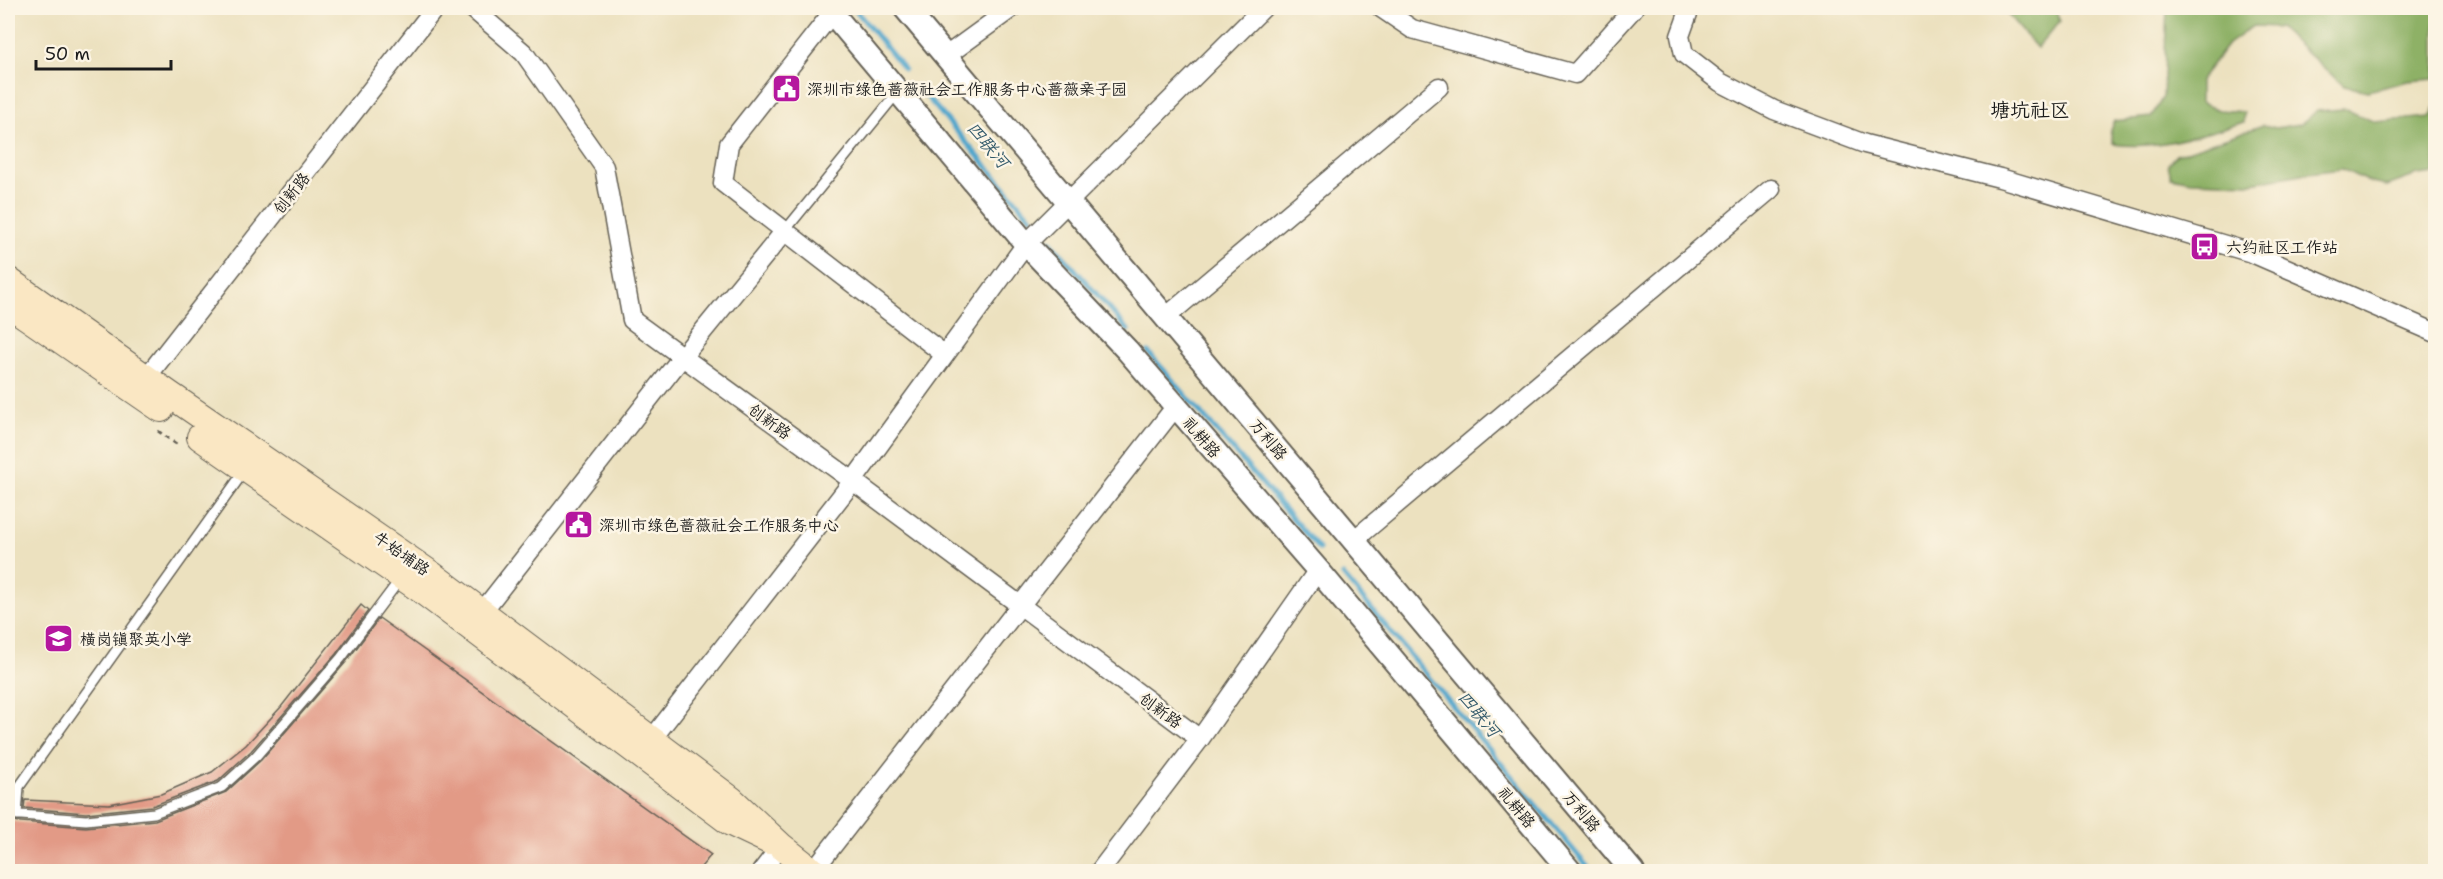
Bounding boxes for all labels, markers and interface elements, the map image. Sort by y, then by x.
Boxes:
scale bar [36,33,171,71]
text: 50 m [45,42,90,66]
public building icon: 深圳市绿色蔷薇社会工作服务中心蔷薇亲子园 [770,73,802,105]
place label: 深圳市绿色蔷薇社会工作服务中心蔷薇亲子园 [807,79,1127,100]
district label: 塘坑社区 [1990,97,2070,123]
water label: 四联河 [961,117,1016,176]
street label: 创新路 [268,168,314,219]
bus stop icon: 六约社区工作站 [2189,231,2221,263]
place label: 六约社区工作站 [2226,237,2338,258]
street label: 创新路 [744,399,795,444]
street label: 礼耕路 [1178,412,1225,462]
street label: 万利路 [1245,414,1292,464]
public building icon: 深圳市绿色蔷薇社会工作服务中心 [562,509,594,541]
place label: 深圳市绿色蔷薇社会工作服务中心 [599,515,839,536]
street label: 牛始埔路 [369,526,434,580]
school or university icon: 横岗镇聚英小学 [43,623,75,655]
place label: 横岗镇聚英小学 [80,629,192,650]
water label: 四联河 [1452,686,1507,745]
street label: 创新路 [1135,688,1186,733]
street label: 礼耕路 [1493,782,1540,832]
street label: 万利路 [1558,786,1605,836]

